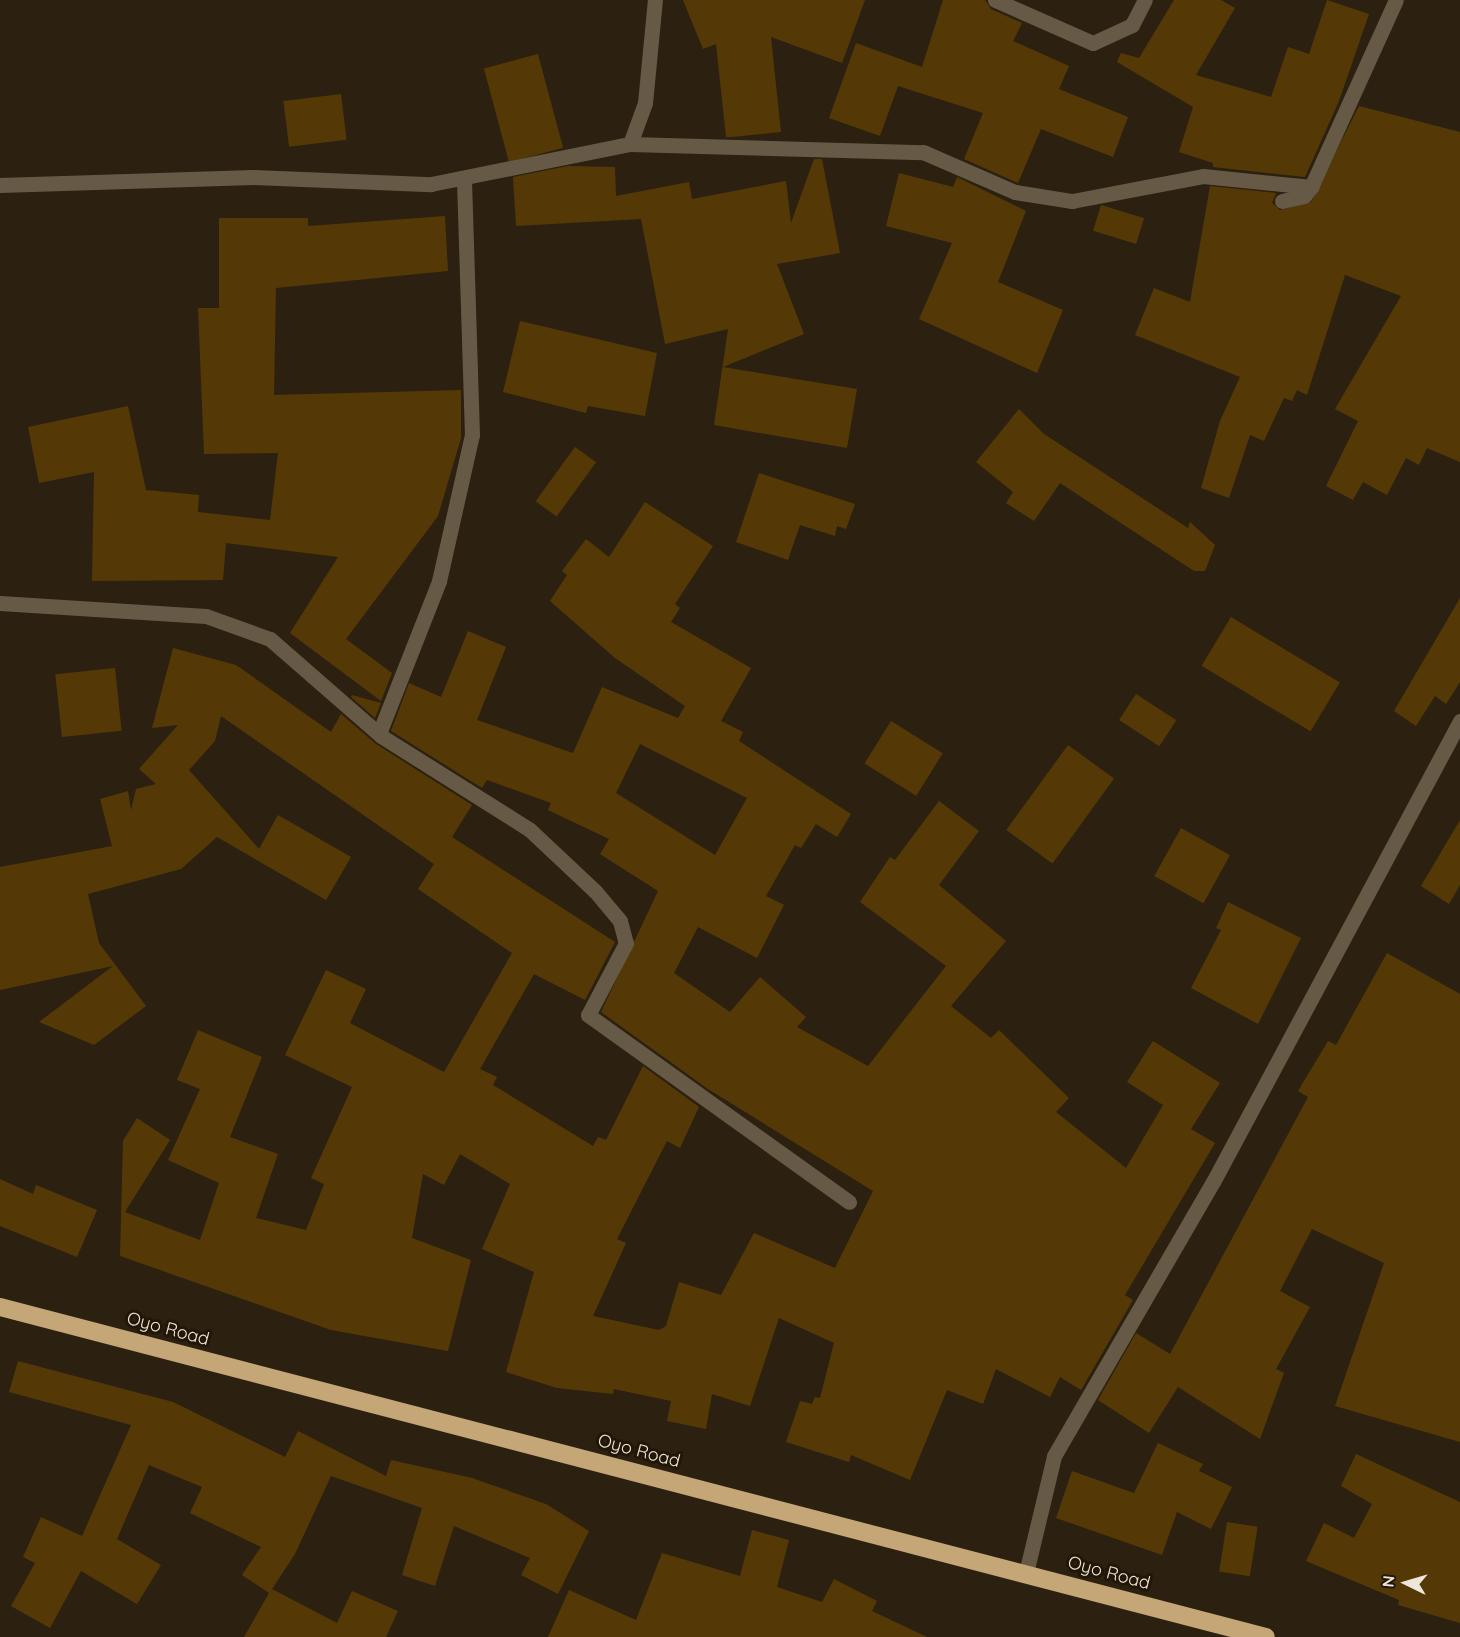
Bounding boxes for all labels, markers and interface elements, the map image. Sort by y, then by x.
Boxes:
street label: Oyo Road [124,1308,212,1350]
street label: Oyo Road [595,1430,683,1472]
street label: Oyo Road [1065,1552,1153,1594]
north arrow [1376,1553,1436,1613]
text: N [1378,1575,1399,1588]

